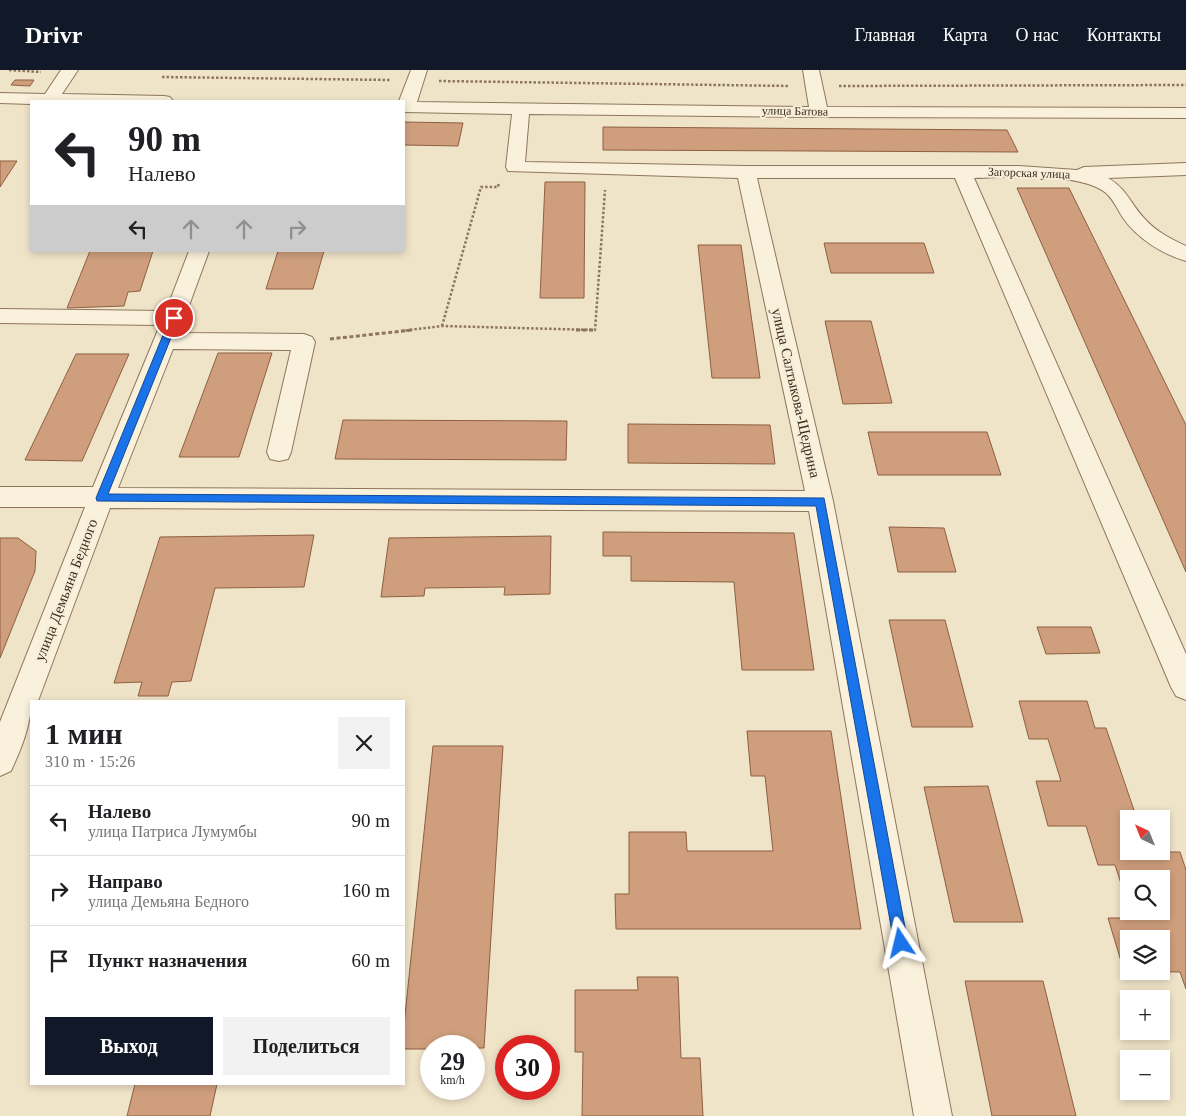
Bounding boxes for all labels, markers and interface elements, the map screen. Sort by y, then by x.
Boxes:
text: Drivr [25,22,82,48]
text: Главная [855,25,915,45]
text: Карта [943,25,988,45]
text: О нас [1016,25,1059,45]
text: Контакты [1087,25,1161,45]
street label: улица Батова [762,103,829,119]
icon: left [45,120,110,185]
text: 90 m [128,120,201,159]
text: Налево [128,161,196,186]
street label: Загорская улица [988,165,1071,181]
icon: left [124,215,152,243]
icon: ahead [177,215,205,243]
icon: ahead [230,215,258,243]
icon: right [283,215,311,243]
pin [153,297,195,339]
icon: arrive [160,304,188,332]
street label: улица Салтыкова-Щедрина [769,307,823,480]
street label: улица Демьяна Бедного [31,517,101,663]
text: 1 мин [45,717,123,750]
button: close [338,717,390,769]
text: 310 m · 15:26 [45,753,135,770]
text: Налево [88,801,151,822]
icon: left [45,807,73,835]
text: 90 m [351,810,390,831]
north arrow [1120,810,1170,860]
map controls [1120,810,1170,1100]
text: улица Патриса Лумумбы [88,823,257,840]
button: search [1120,870,1170,920]
text: Направо [88,871,163,892]
icon: right [45,877,73,905]
text: 160 m [342,880,390,901]
text: улица Демьяна Бедного [88,893,249,910]
position arrow [874,916,926,968]
button: layers [1120,930,1170,980]
icon: arrive [45,947,73,975]
text: Пункт назначения [88,950,247,971]
text: 60 m [351,950,390,971]
button: + [1120,990,1170,1040]
button: Выход [45,1017,213,1075]
button: Поделиться [223,1017,390,1075]
speed limit sign: 30 [495,1035,560,1100]
text: 29 [440,1048,465,1075]
button: − [1120,1050,1170,1100]
text: km/h [440,1073,465,1087]

